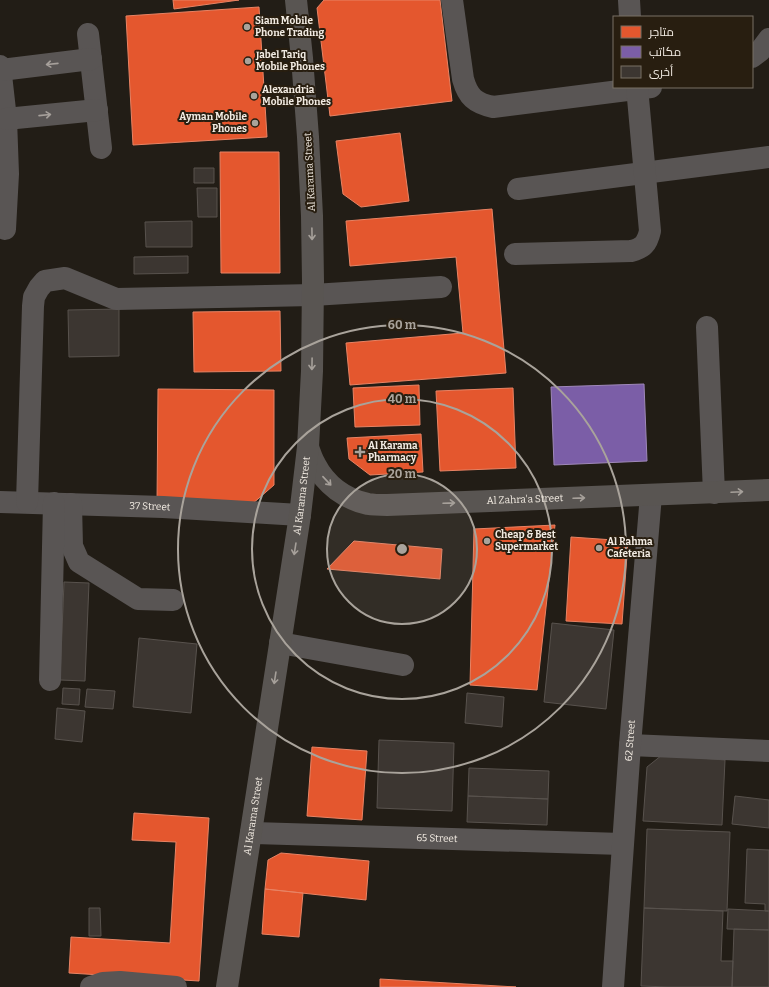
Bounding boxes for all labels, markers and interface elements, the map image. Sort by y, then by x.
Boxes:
place label: Siam Mobile Phone Trading [255,15,325,39]
legend [613,16,753,88]
marker: Siam Mobile Phone Trading [242,22,252,32]
text: متاجر [648,25,674,39]
text: مكاتب [649,45,681,59]
place label: Jabel Tariq Mobile Phones [255,49,325,73]
marker: Jabel Tariq Mobile Phones [243,56,253,66]
one-way arrow [46,60,59,67]
text: أخرى [649,64,673,79]
place label: Alexandria Mobile Phones [262,84,331,108]
marker: Alexandria Mobile Phones [249,91,259,101]
one-way arrow [38,111,51,119]
place label: Ayman Mobile Phones [179,111,247,135]
marker: Ayman Mobile Phones [250,118,260,128]
street label: Al Karama Street [302,132,318,212]
one-way arrow [308,227,316,240]
text: 60 m [388,318,417,332]
one-way arrow [308,357,316,370]
text: 40 m [388,392,417,406]
place label: Al Karama Pharmacy [368,440,418,464]
marker: Al Karama Pharmacy [355,447,365,457]
street label: Al Karama Street [291,455,313,536]
text: 20 m [388,467,417,481]
one-way arrow [322,475,331,485]
one-way arrow [730,488,743,495]
street label: Al Zahra'a Street [486,492,564,507]
one-way arrow [572,494,585,502]
one-way arrow [442,499,455,507]
street label: 37 Street [129,500,171,513]
place label: Cheap & Best Supermarket [495,529,558,553]
marker: Cheap & Best Supermarket [482,536,492,546]
place label: Al Rahma Cafeteria [607,536,653,560]
one-way arrow [291,542,299,555]
centre of rings [395,542,409,556]
marker: Al Rahma Cafeteria [594,543,604,553]
one-way arrow [271,671,279,684]
street label: 62 Street [623,719,638,762]
street label: Al Karama Street [241,776,265,856]
street label: 65 Street [416,832,458,845]

